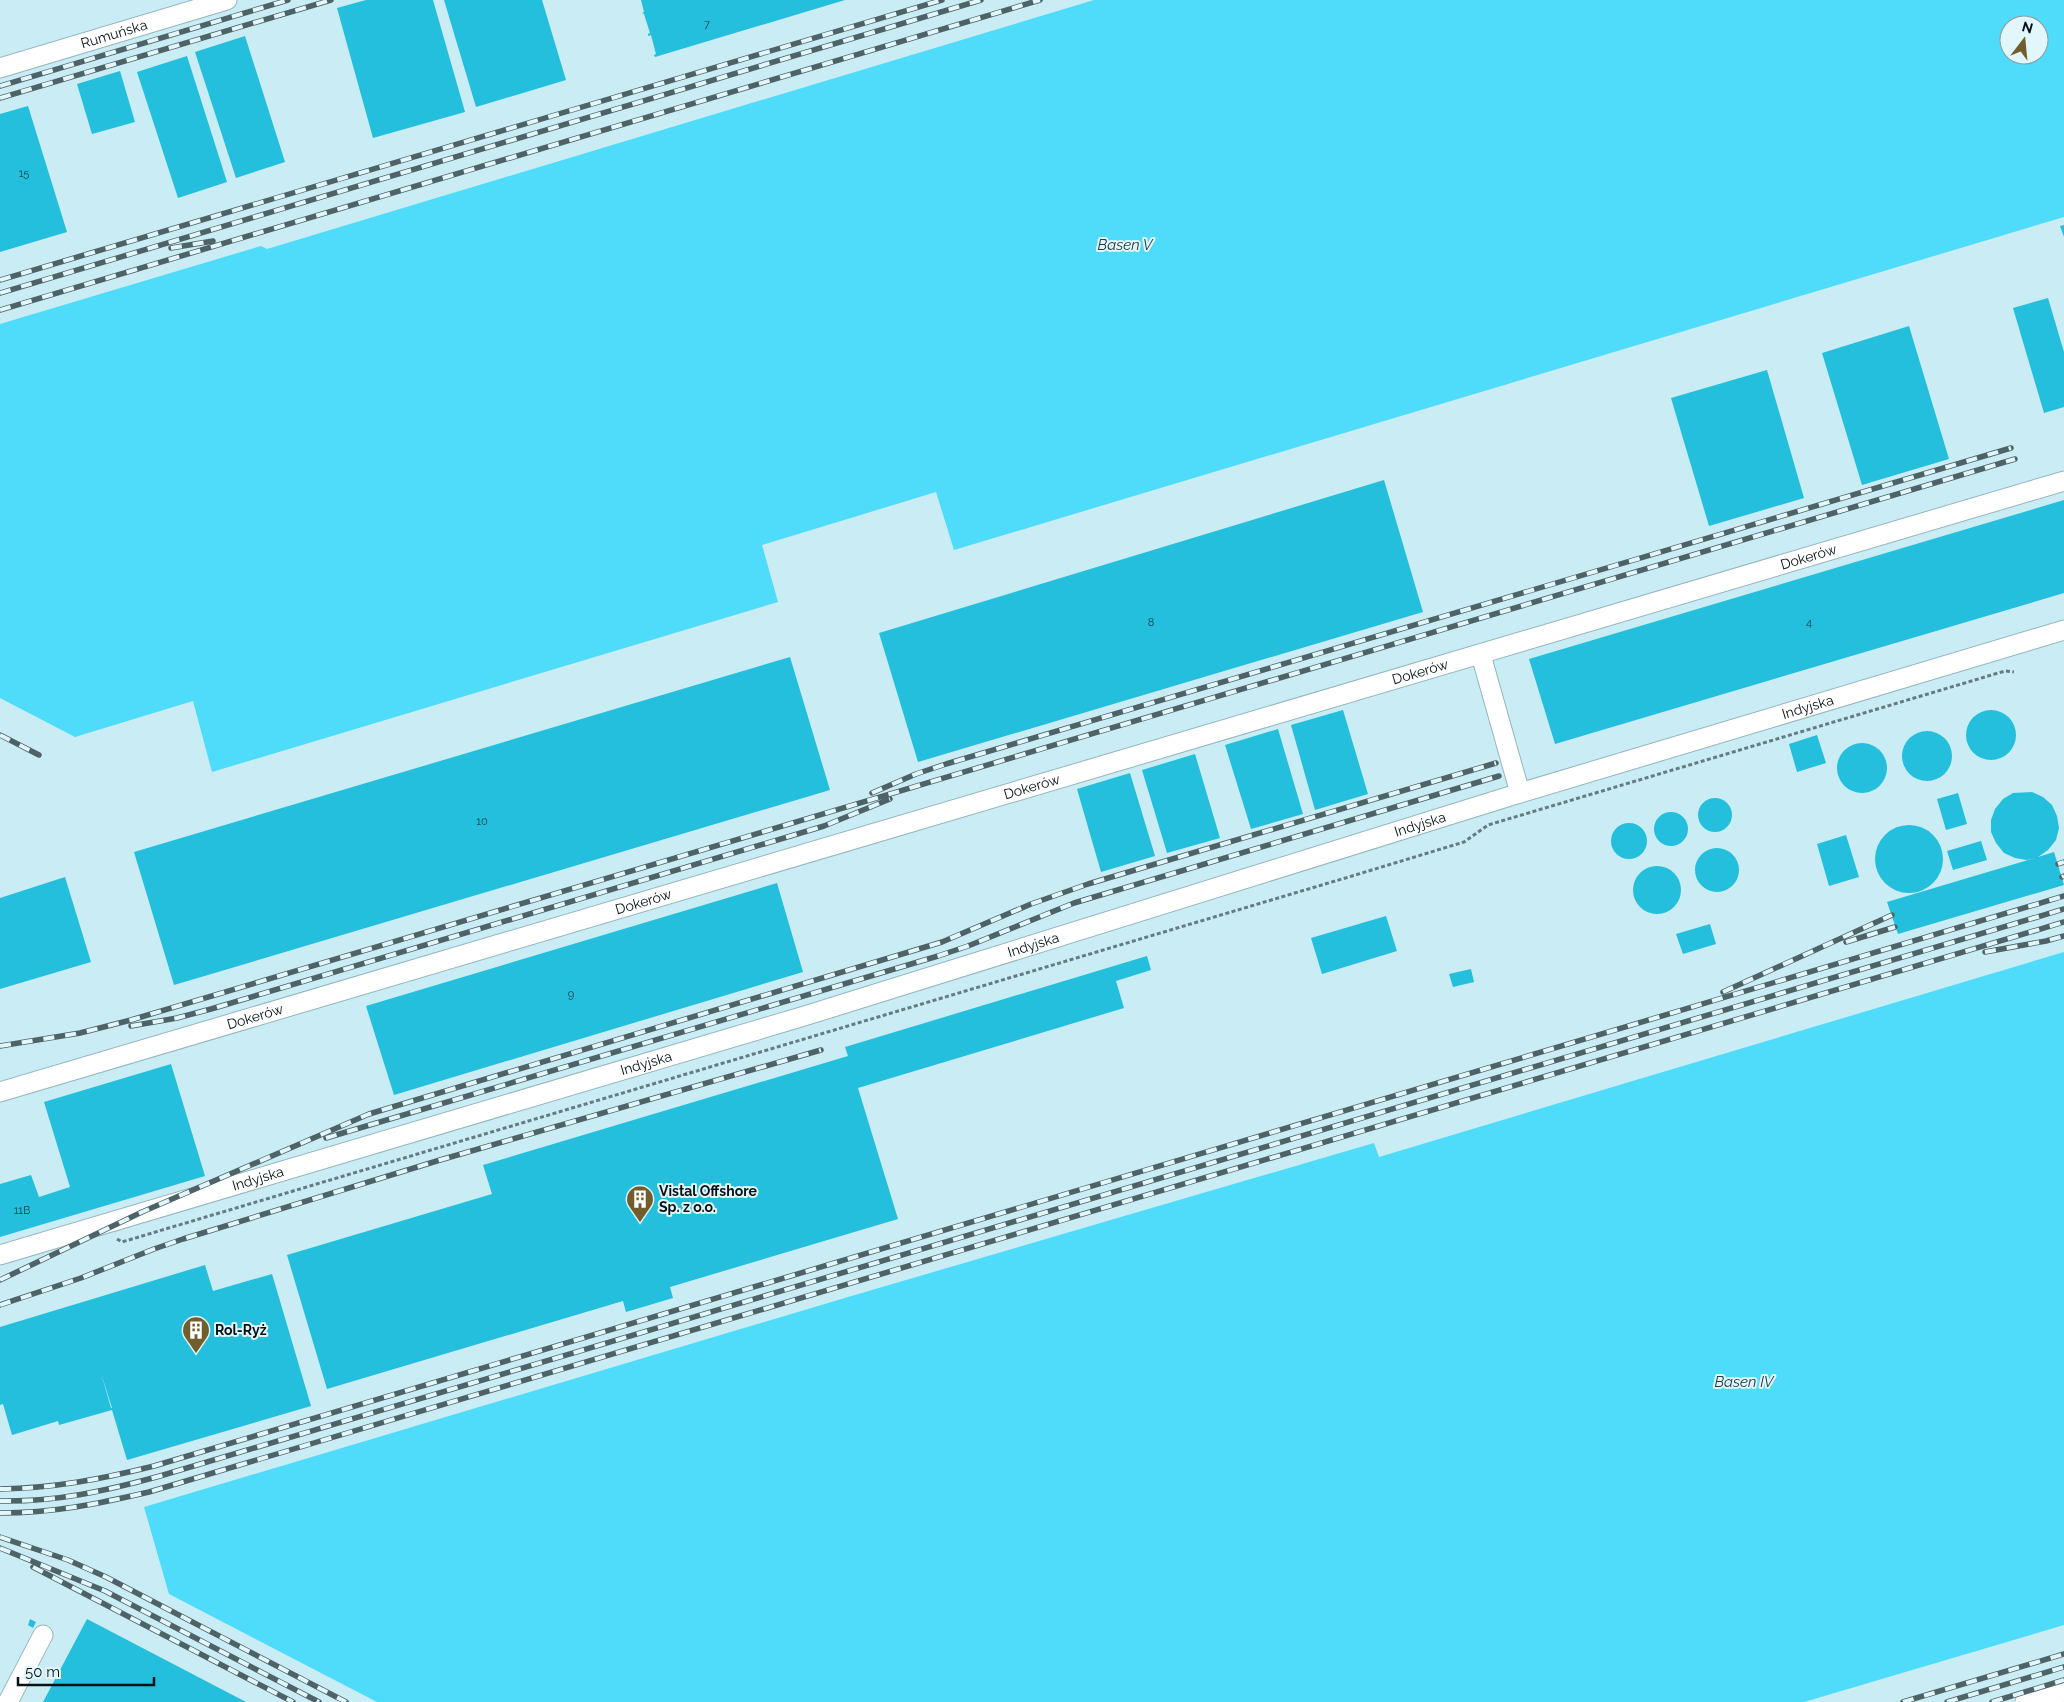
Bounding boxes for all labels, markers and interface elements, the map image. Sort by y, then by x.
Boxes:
north arrow [1999,15,2049,65]
street label: Rumuńska [79,16,149,51]
house number: 7 [704,18,710,31]
text: N [2020,18,2035,37]
house number: 15 [19,167,29,180]
water label: Basen V [1098,236,1154,254]
street label: Dokerów [1778,541,1839,573]
house number: 8 [1148,616,1154,629]
house number: 4 [1806,616,1812,629]
street label: Dokerów [1390,656,1451,687]
street label: Indyjska [1780,692,1835,722]
street label: Dokerów [1002,771,1062,802]
street label: Indyjska [1392,809,1448,840]
house number: 10 [476,815,488,828]
street label: Dokerów [613,885,674,917]
street label: Indyjska [1006,929,1061,960]
house number: 9 [568,988,574,1001]
street label: Dokerów [225,1000,286,1032]
street label: Indyjska [618,1048,674,1078]
street label: Indyjska [230,1163,286,1194]
place label: Vistal Offshore Sp. z o.o. [659,1183,757,1215]
building icon: Vistal Offshore Sp. z o.o. [625,1184,655,1223]
house number: 11B [14,1204,30,1217]
building icon: Rol-Ryż [181,1315,211,1354]
place label: Rol-Ryż [215,1322,267,1338]
water label: Basen IV [1714,1373,1775,1391]
scale bar [18,1654,154,1686]
text: 50 m [25,1663,60,1681]

